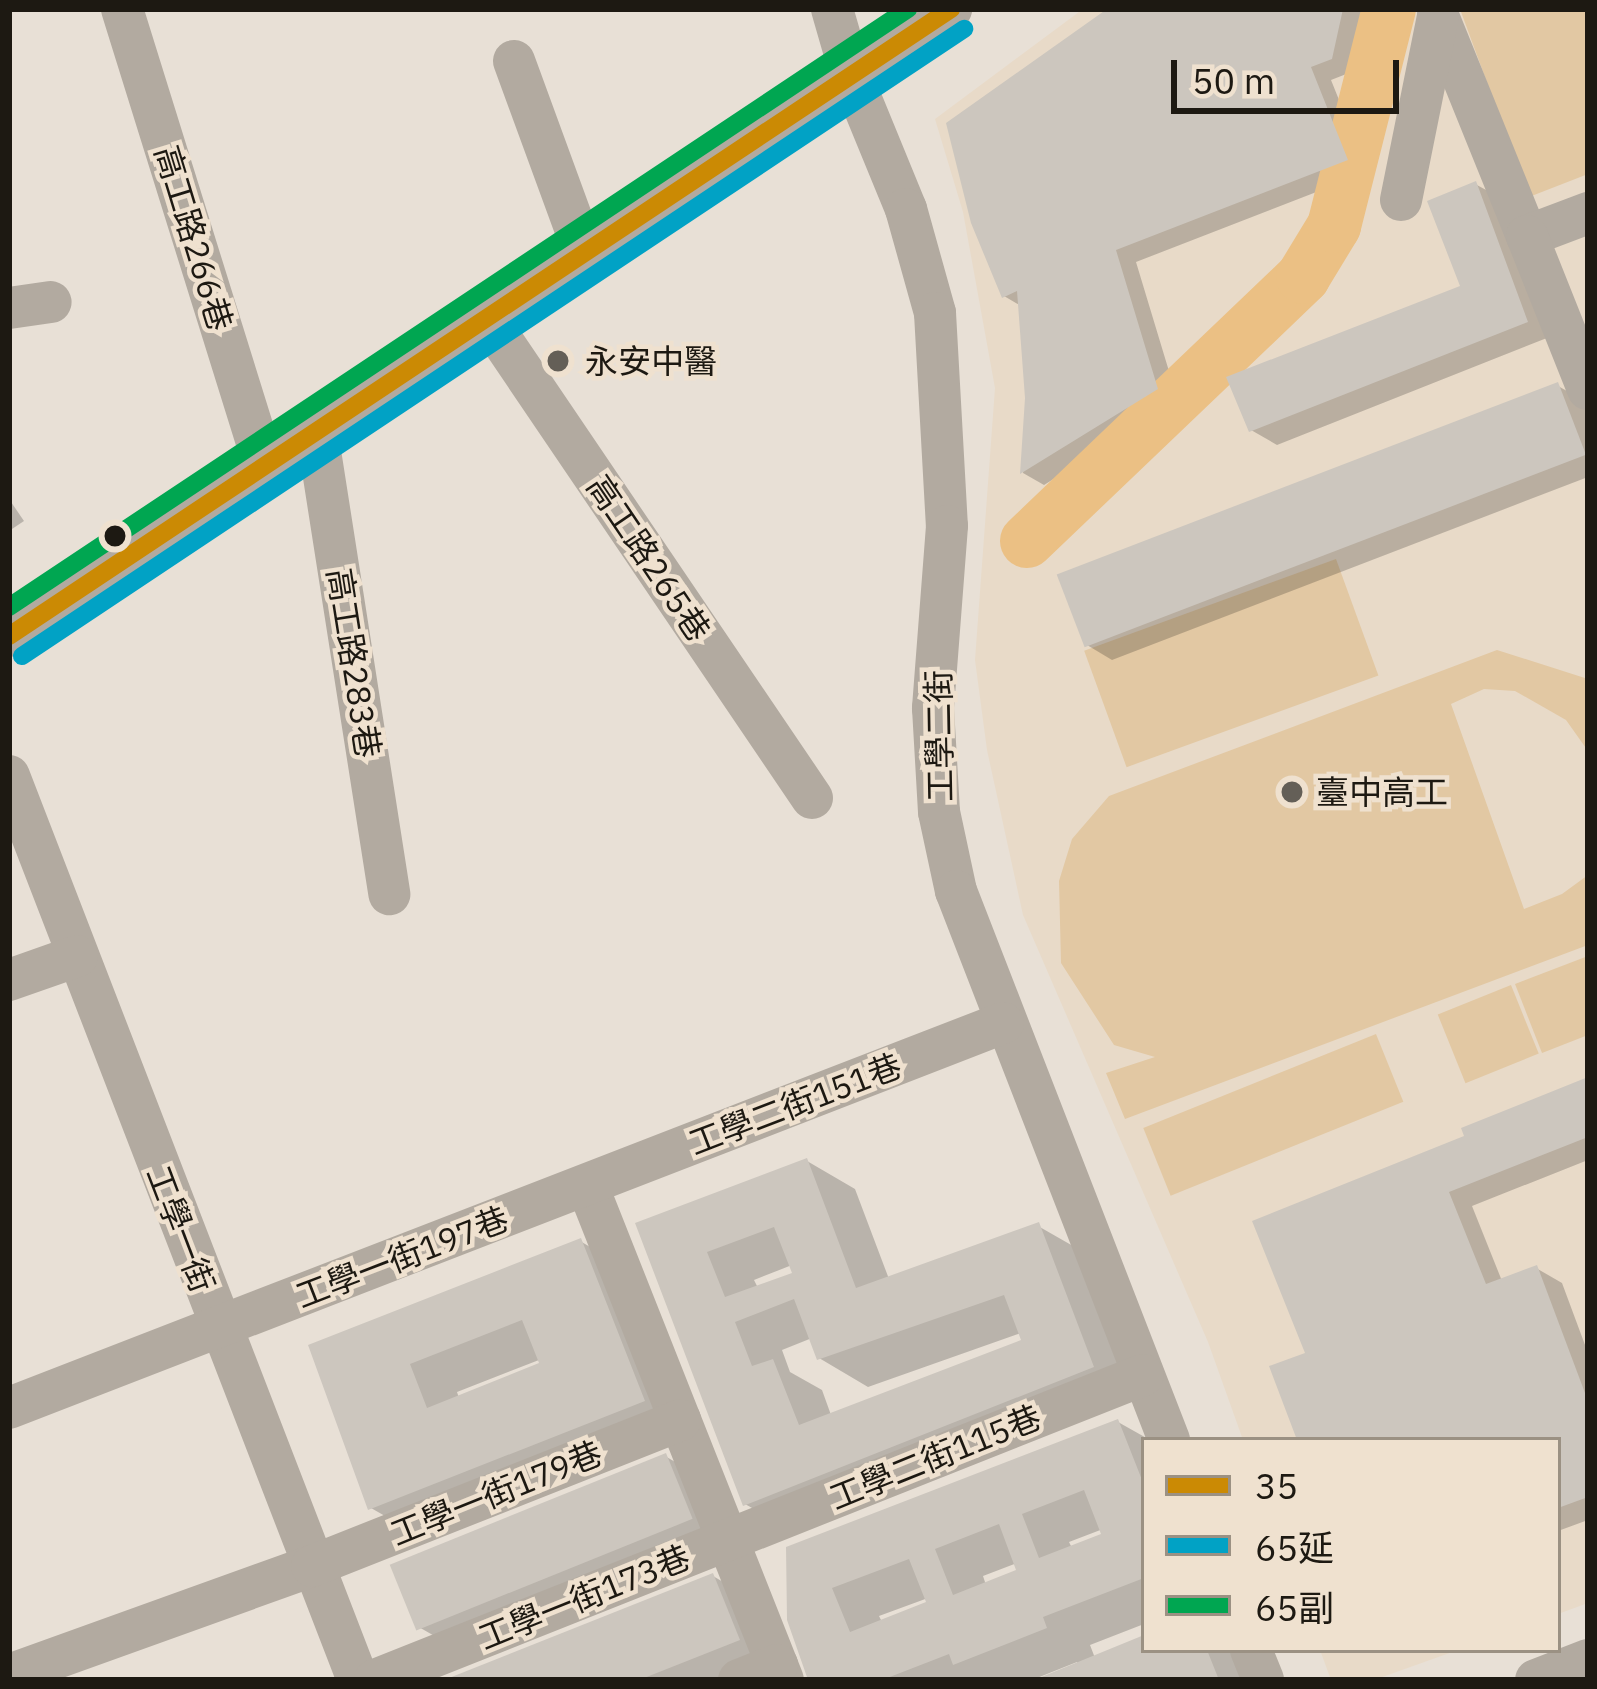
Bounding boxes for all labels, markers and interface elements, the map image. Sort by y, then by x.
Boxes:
scale bar [1177,36,1405,110]
text: 50 m [1192,57,1275,104]
street label: 高工路266巷 [147,141,241,335]
place label: 永安中醫 [585,341,717,381]
marker: 永安中醫 [542,345,574,377]
street label: 高工路265巷 [579,468,719,648]
unlabelled marker [104,525,126,547]
street label: 高工路283巷 [319,565,389,761]
street label: 工學二街 [918,670,960,802]
place label: 臺中高工 [1316,772,1448,812]
marker: 臺中高工 [1279,779,1305,805]
street label: 工學二街151巷 [683,1045,907,1163]
street label: 工學一街 [139,1160,223,1298]
street label: 工學一街197巷 [290,1198,514,1316]
street label: 工學二街115巷 [824,1397,1046,1517]
street label: 工學一街179巷 [385,1433,607,1553]
legend [1141,1437,1561,1653]
text: 35 [1255,1462,1298,1509]
text: 65延 [1255,1524,1334,1571]
street label: 工學一街173巷 [473,1537,695,1657]
text: 65副 [1255,1584,1334,1631]

